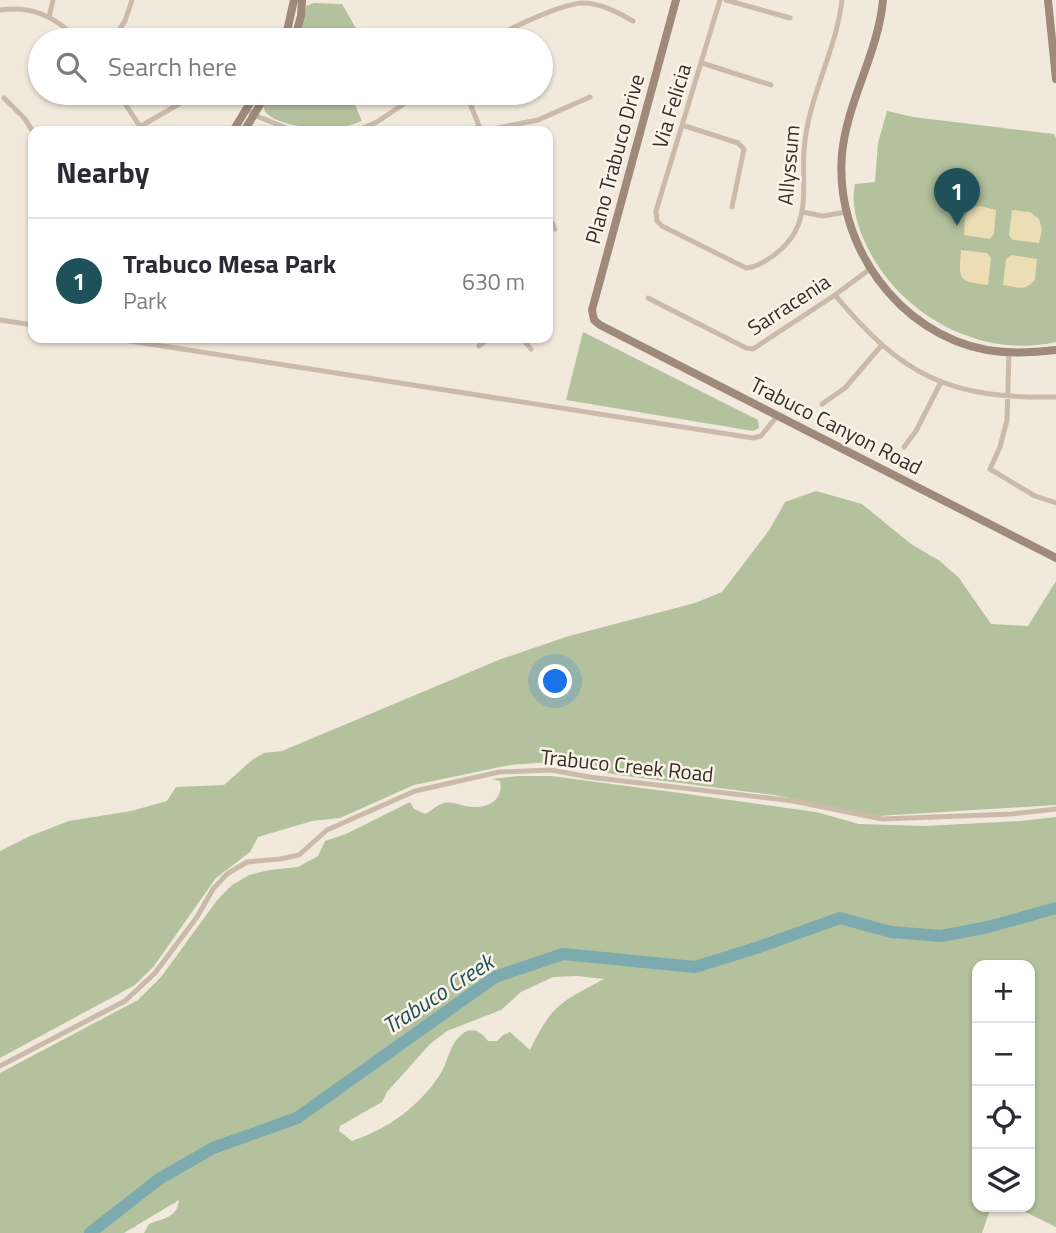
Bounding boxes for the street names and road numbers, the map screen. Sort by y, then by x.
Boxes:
street label: Via Felicia [643,59,699,152]
street label: Plano Trabuco Drive [576,70,652,247]
street label: Allyssum [769,123,807,206]
street label: Sarracenia [741,265,837,343]
street label: Trabuco Canyon Road [745,368,928,482]
street label: Trabuco Creek Road [539,740,715,790]

